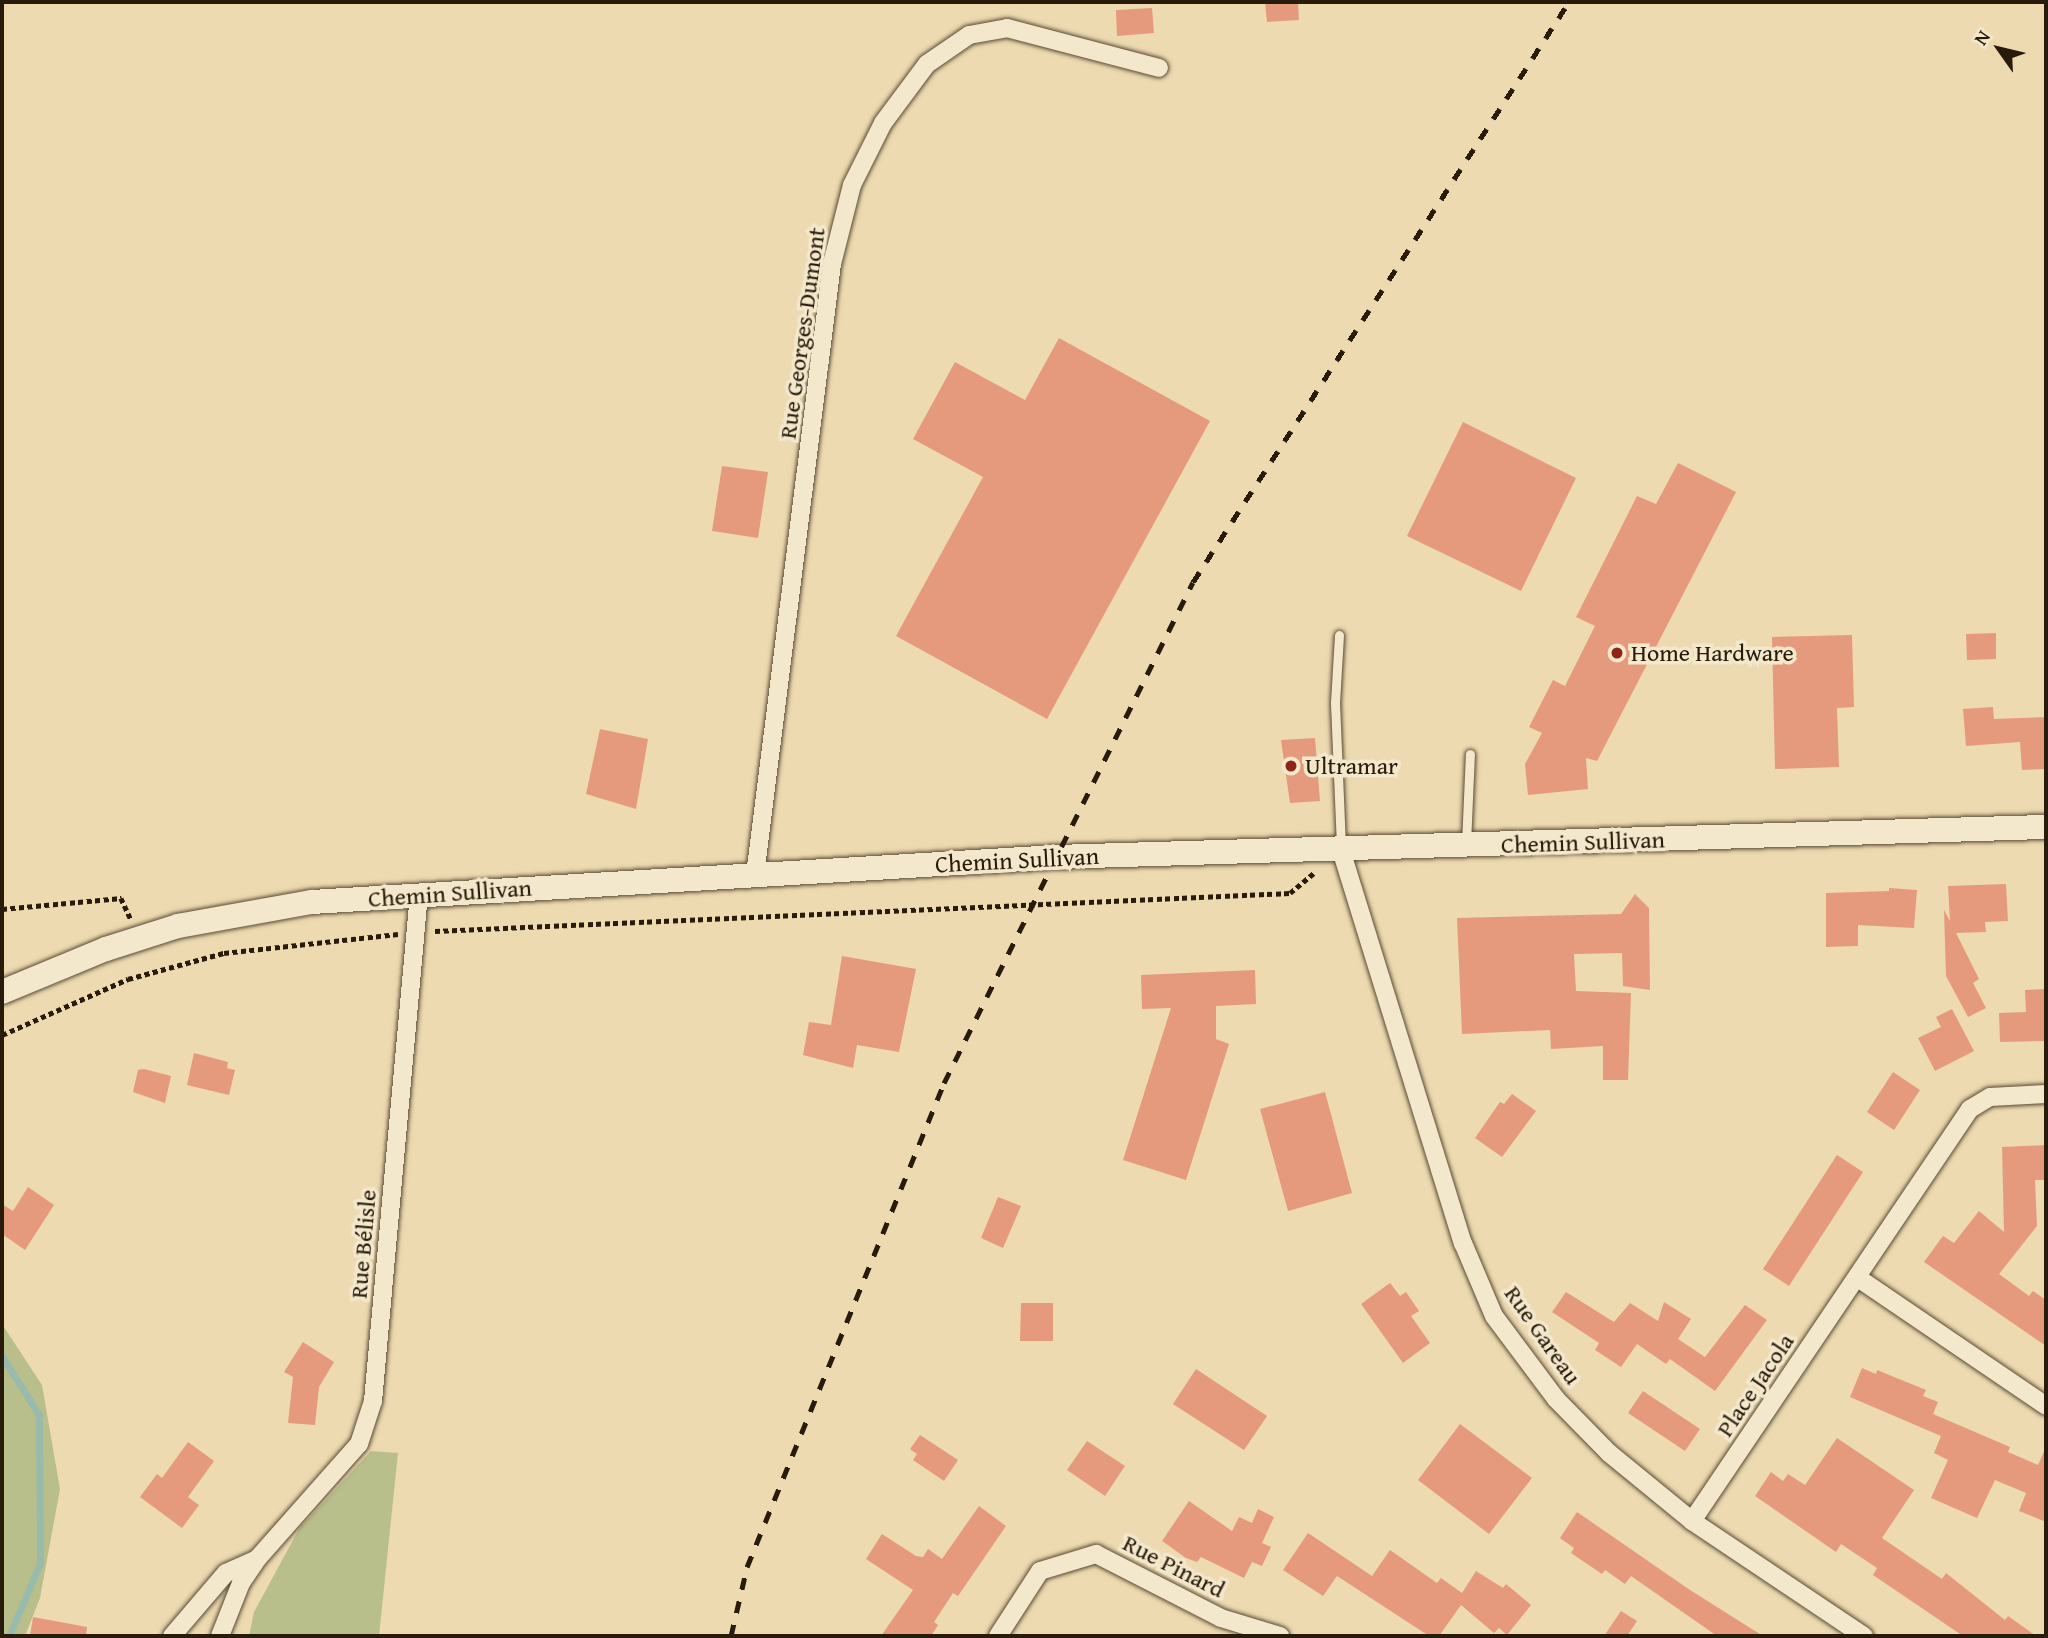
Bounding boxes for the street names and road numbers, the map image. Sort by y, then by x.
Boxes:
street label: Rue Georges-Dumont [773,225,831,441]
street label: Chemin Sullivan [1500,825,1666,859]
street label: Chemin Sullivan [934,841,1100,879]
street label: Chemin Sullivan [367,873,533,913]
street label: Rue Bélisle [344,1188,382,1300]
street label: Rue Gareau [1499,1280,1587,1390]
street label: Place Jacola [1710,1328,1800,1442]
street label: Rue Pinard [1118,1528,1230,1604]

